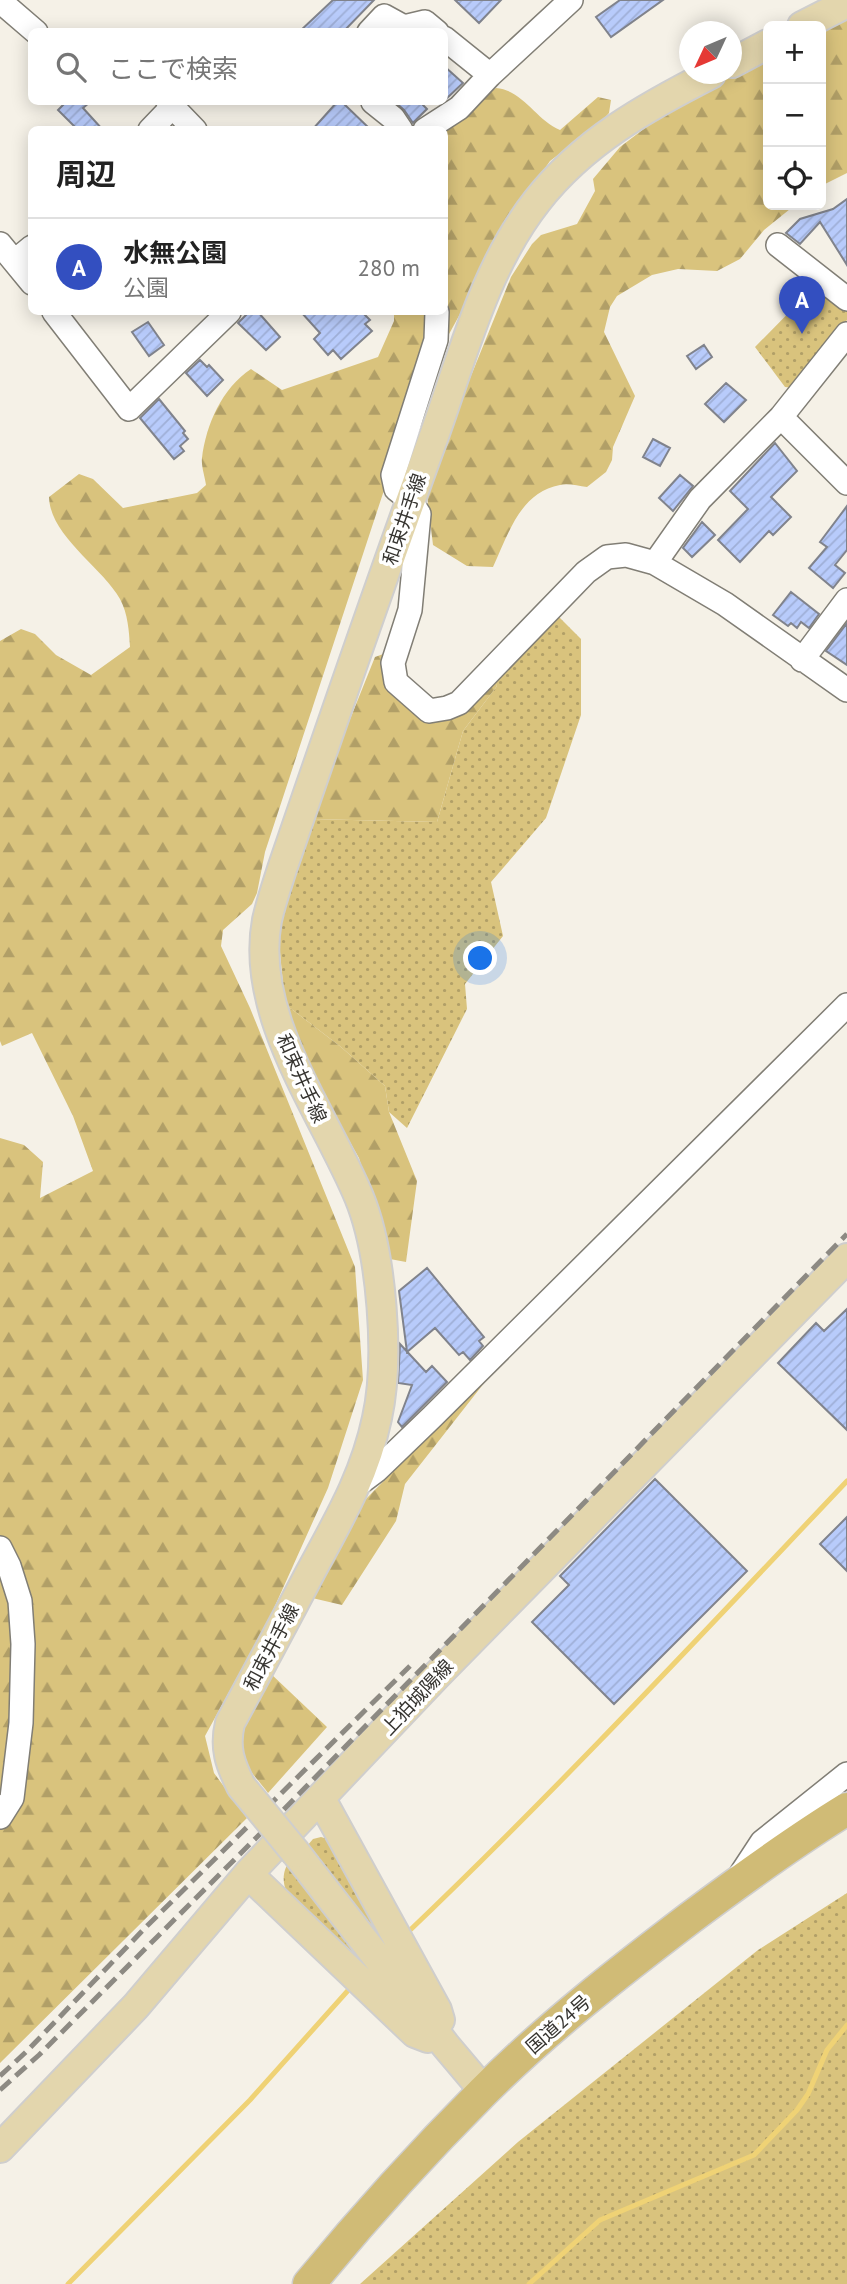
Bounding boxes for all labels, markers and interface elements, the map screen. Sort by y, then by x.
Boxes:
north arrow [679,21,742,84]
map controls [763,21,826,210]
button: + [763,21,826,84]
search box [28,28,448,105]
icon: search [52,48,90,86]
text: ここで検索 [108,52,238,85]
button: − [763,84,826,147]
button: locate [763,147,826,210]
text: 周辺 [56,154,116,193]
text: 水無公園 [123,236,227,269]
text: A [72,253,86,282]
text: 280 m [358,253,420,282]
text: 公園 [123,273,169,302]
pin: A [779,276,825,334]
street label: 和束井手線 [377,470,431,568]
your location [463,941,497,975]
street label: 和束井手線 [272,1030,332,1126]
street label: 和束井手線 [238,1599,304,1695]
street label: 上狛城陽線 [376,1654,458,1740]
street label: 国道24号 [521,1989,595,2059]

